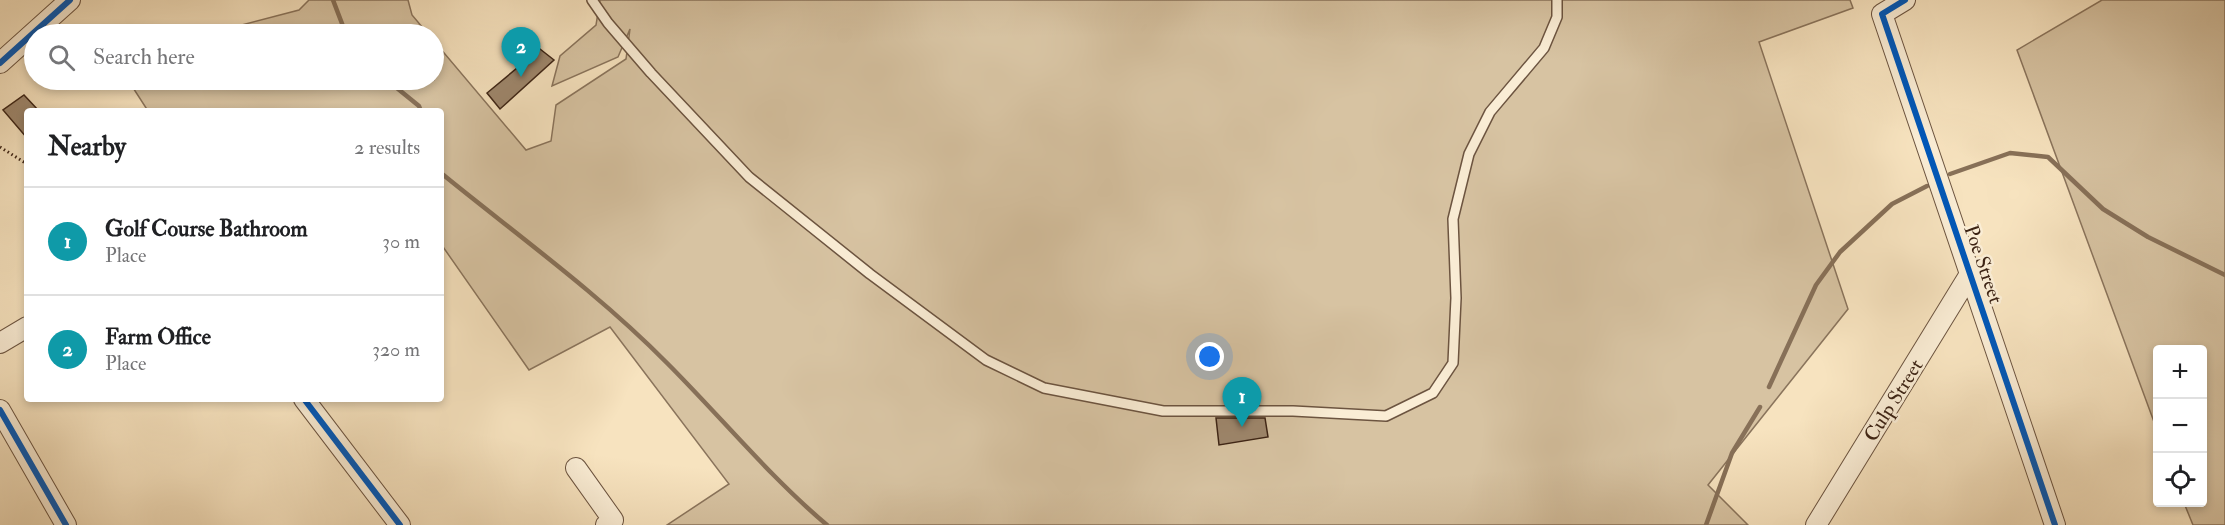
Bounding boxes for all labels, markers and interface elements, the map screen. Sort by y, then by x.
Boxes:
search box [24,24,444,90]
pin: 2 [502,28,540,77]
icon: search [45,41,78,74]
text: Search here [93,43,195,71]
text: Nearby [48,131,126,163]
text: 2 results [354,135,420,160]
text: Golf Course Bathroom [105,215,308,243]
street label: Poe Street [1958,222,2009,307]
text: 1 [64,229,71,254]
text: 30 m [382,229,420,254]
text: Place [105,243,146,268]
text: Farm Office [105,323,211,351]
text: 2 [62,337,73,362]
text: 320 m [372,337,420,362]
your location [1195,342,1224,371]
map controls [2153,345,2207,507]
button: + [2153,345,2207,399]
text: Place [105,351,146,376]
street label: Culp Street [1858,354,1930,447]
pin: 1 [1222,378,1262,427]
button: − [2153,399,2207,453]
button: locate [2153,453,2207,507]

